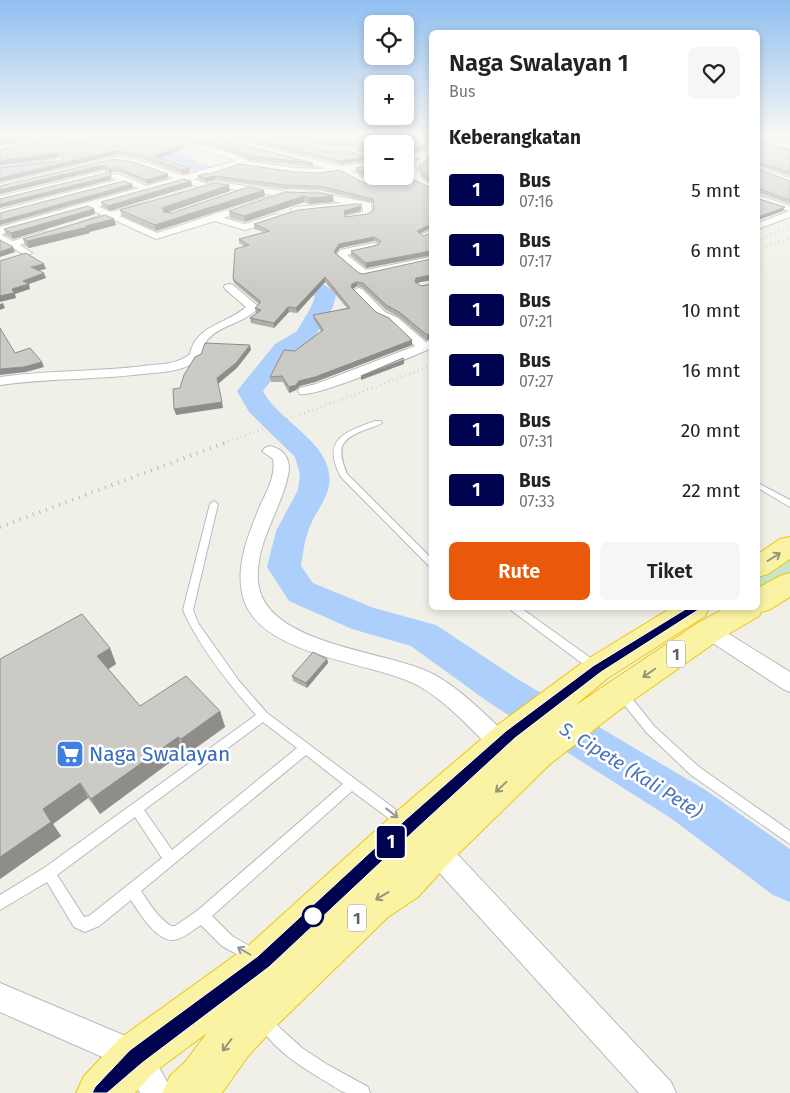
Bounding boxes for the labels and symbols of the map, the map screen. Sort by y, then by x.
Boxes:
one-way arrow [766,551,780,561]
road number: 1 [667,641,685,668]
one-way arrow [642,668,656,678]
water label: S. Cipete (Kali Pete) [555,716,706,823]
supermarket icon: Naga Swalayan [55,739,85,769]
place label: Naga Swalayan [89,741,230,767]
one-way arrow [495,781,508,793]
one-way arrow [385,808,399,818]
line badge: 1 [375,826,407,858]
one-way arrow [376,892,390,902]
road number: 1 [348,904,366,931]
unlabelled marker [302,905,324,927]
one-way arrow [238,945,252,955]
one-way arrow [222,1038,233,1051]

